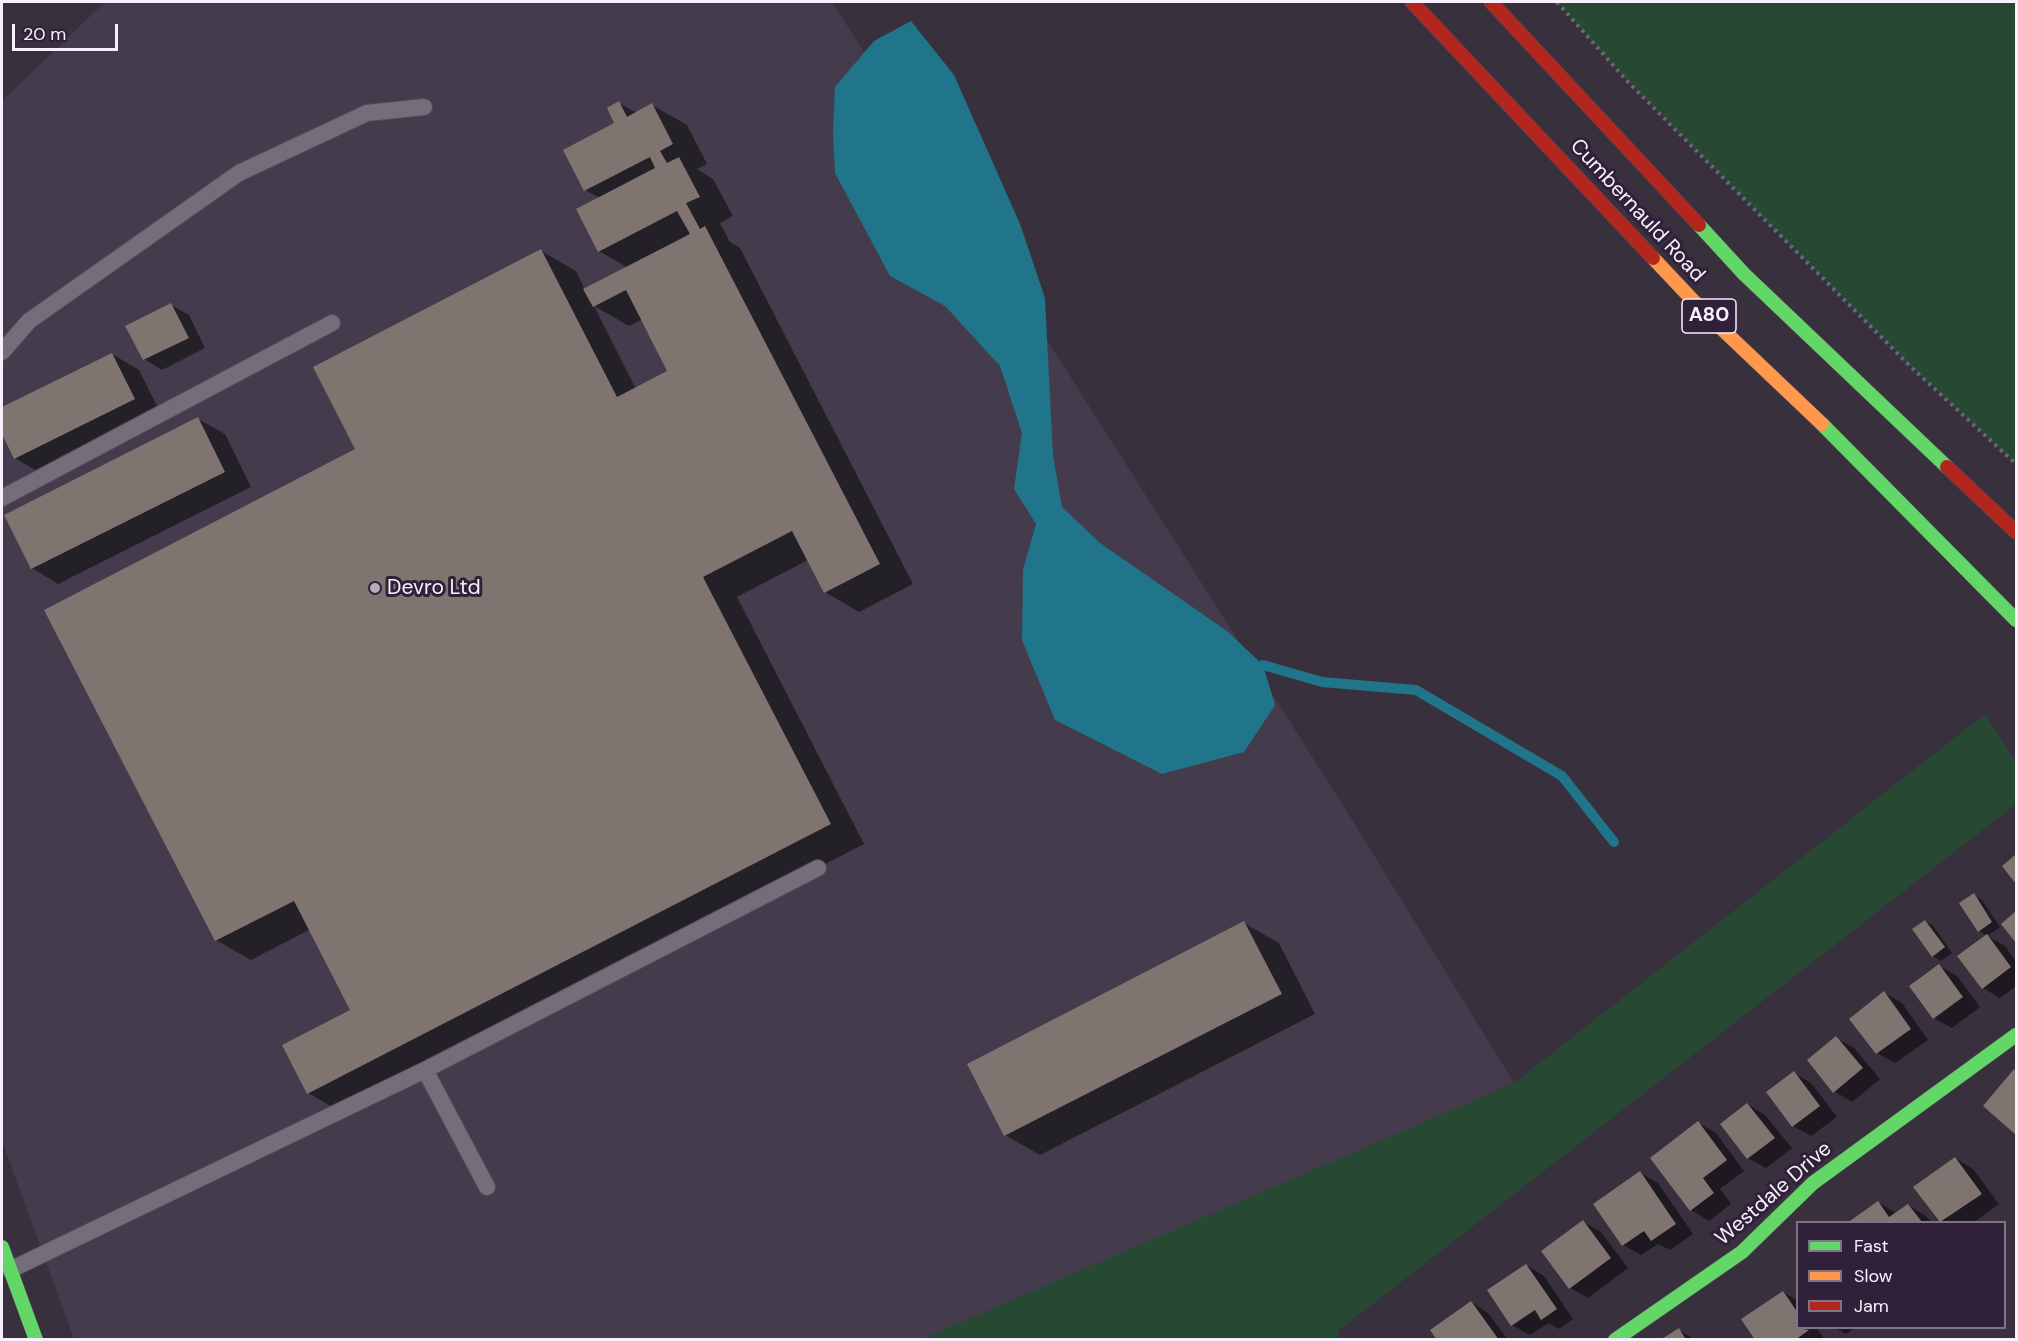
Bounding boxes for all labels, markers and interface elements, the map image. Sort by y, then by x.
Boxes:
scale bar [15,12,122,50]
text: 20 m [23,22,66,46]
street label: Cumbernauld Road [1564,134,1710,288]
road number: A80 [1682,299,1736,333]
place label: Devro Ltd [387,575,481,601]
marker: Devro Ltd [368,581,382,595]
street label: Westdale Drive [1711,1137,1837,1251]
legend [1796,1221,2006,1329]
text: Fast [1854,1234,1889,1258]
text: Slow [1854,1264,1893,1288]
text: Jam [1854,1294,1889,1318]

